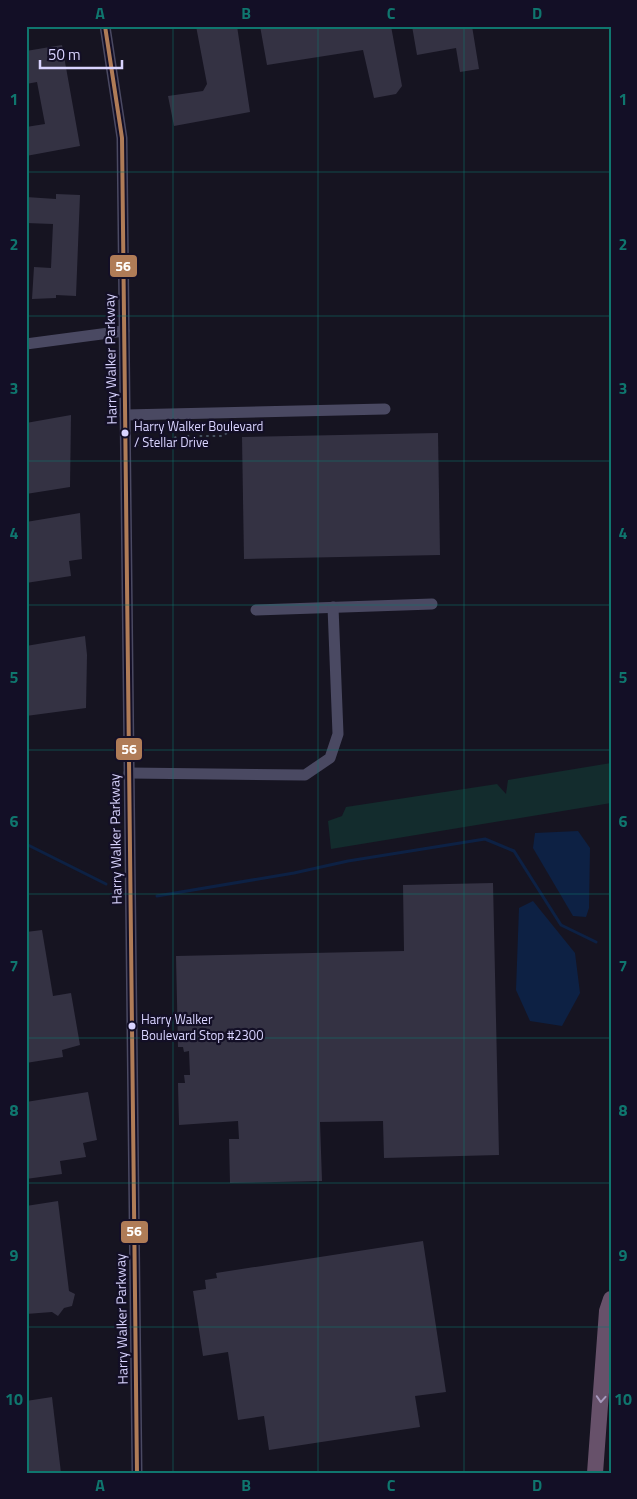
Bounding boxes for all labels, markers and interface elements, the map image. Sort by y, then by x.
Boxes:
text: A [95,1,105,25]
text: B [241,1,251,25]
text: C [387,1,396,25]
text: D [532,1,542,25]
scale bar [40,38,122,70]
text: 50 m [48,43,81,66]
text: 1 [10,87,18,111]
text: 1 [619,87,627,111]
text: 2 [10,232,18,256]
text: 2 [619,232,627,256]
line badge: 56 [109,254,138,278]
text: 56 [115,255,131,276]
street label: Harry Walker Parkway [98,293,122,425]
text: 3 [10,376,18,400]
text: 3 [619,376,627,400]
place label: Harry Walker Boulevard / Stellar Drive [134,416,263,452]
marker: Harry Walker Boulevard / Stellar Drive [120,428,130,438]
text: 4 [10,521,19,545]
text: 4 [619,521,628,545]
text: 5 [10,665,19,689]
text: 5 [619,665,628,689]
line badge: 56 [115,737,143,761]
text: 56 [121,738,137,759]
street label: Harry Walker Parkway [103,773,127,905]
text: 6 [10,809,19,833]
text: 6 [619,809,628,833]
text: 7 [10,954,18,978]
text: 7 [619,954,627,978]
place label: Harry Walker Boulevard Stop #2300 [141,1009,263,1045]
marker: Harry Walker Boulevard Stop #2300 [127,1021,137,1031]
text: 8 [10,1098,19,1122]
text: 8 [619,1098,628,1122]
line badge: 56 [120,1220,149,1244]
text: 56 [126,1220,142,1241]
text: 9 [10,1243,19,1267]
text: 9 [619,1243,628,1267]
street label: Harry Walker Parkway [109,1253,133,1385]
text: 10 [5,1387,23,1411]
text: 10 [614,1387,632,1411]
one-way arrow [595,1396,606,1404]
text: A [95,1473,105,1497]
text: B [241,1473,251,1497]
text: C [387,1473,396,1497]
text: D [532,1473,542,1497]

